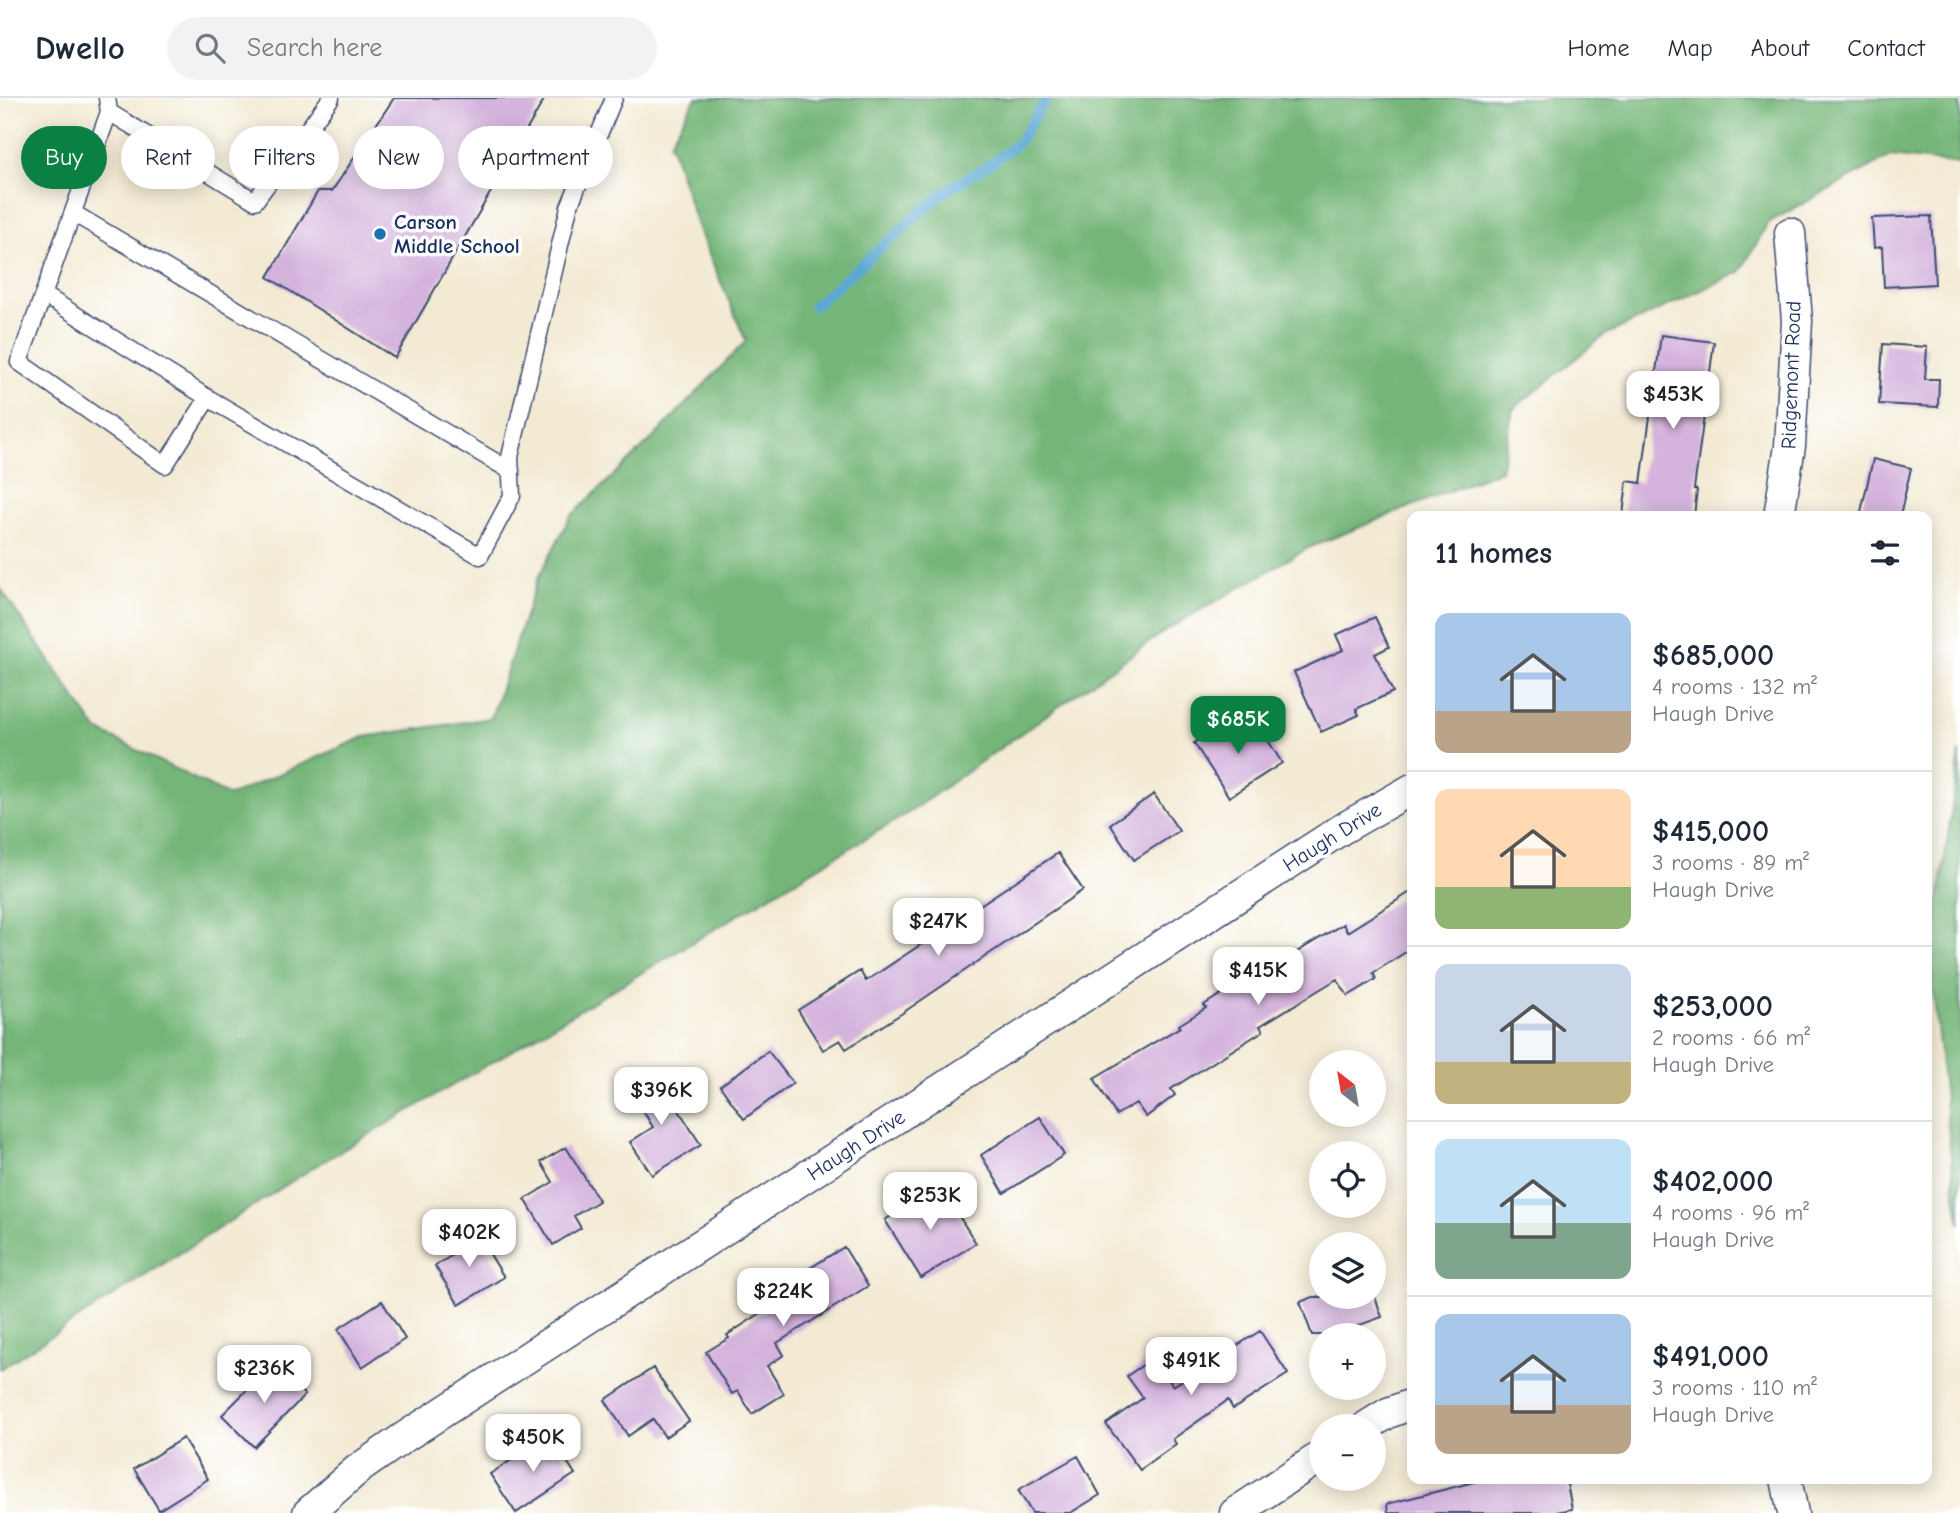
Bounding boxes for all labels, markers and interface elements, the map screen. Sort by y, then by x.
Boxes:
search box [167,17,657,80]
text: Dwello [35,29,125,67]
icon: search [191,29,229,67]
text: Search here [247,33,382,63]
text: Home [1568,34,1629,62]
text: Map [1667,34,1713,62]
text: About [1751,34,1809,62]
text: Contact [1847,34,1925,62]
chip: Buy [21,126,107,189]
chip: Rent [121,126,215,189]
chip: Filters [229,126,339,189]
chip: New [353,126,444,189]
chip: Apartment [458,126,613,189]
place label: Carson Middle School [394,210,520,258]
marker: Carson Middle School [372,226,388,242]
street label: Ridgemont Road [1776,300,1806,450]
pin: $453K [1624,372,1722,431]
text: $453K [1642,380,1704,407]
icon: filters [1866,534,1904,572]
text: 11 homes [1435,536,1552,571]
text: $685,000 [1652,638,1774,673]
icon: home [1491,641,1575,725]
text: 4 rooms · 132 m² [1652,673,1817,700]
pin: $685K [1189,696,1287,756]
text: Haugh Drive [1652,700,1774,727]
text: $685K [1207,705,1269,732]
street label: Haugh Drive [1278,797,1386,877]
text: $415,000 [1652,814,1769,849]
icon: home [1491,817,1575,901]
text: 3 rooms · 89 m² [1652,849,1809,876]
text: Haugh Drive [1652,876,1774,903]
pin: $247K [889,898,987,958]
text: $247K [909,907,967,934]
pin: $415K [1209,948,1307,1007]
text: $415K [1229,956,1287,983]
text: $253,000 [1652,989,1773,1024]
icon: home [1491,992,1575,1076]
text: 2 rooms · 66 m² [1652,1024,1810,1051]
north arrow [1309,1050,1386,1127]
map controls [1309,1050,1386,1491]
text: Haugh Drive [1652,1051,1774,1078]
pin: $396K [612,1068,710,1127]
text: $396K [630,1076,692,1103]
street label: Haugh Drive [803,1105,909,1185]
button: locate [1309,1141,1386,1218]
text: $402,000 [1652,1164,1773,1199]
icon: home [1491,1167,1575,1251]
pin: $253K [881,1172,979,1232]
text: $253K [899,1181,961,1208]
text: 4 rooms · 96 m² [1652,1199,1809,1226]
pin: $402K [420,1210,518,1269]
text: $402K [438,1218,500,1245]
text: Haugh Drive [1652,1226,1774,1253]
button: layers [1309,1232,1386,1309]
pin: $224K [734,1268,832,1328]
text: $224K [753,1277,813,1304]
button: + [1309,1323,1386,1400]
pin: $491K [1142,1338,1240,1397]
text: $491,000 [1652,1339,1769,1374]
icon: home [1491,1342,1575,1426]
pin: $236K [215,1346,313,1405]
text: $491K [1162,1346,1220,1373]
text: $236K [233,1354,295,1381]
text: 3 rooms · 110 m² [1652,1374,1817,1401]
text: Haugh Drive [1652,1401,1774,1428]
pin: $450K [484,1414,582,1474]
button: − [1309,1414,1386,1491]
text: $450K [502,1423,564,1450]

